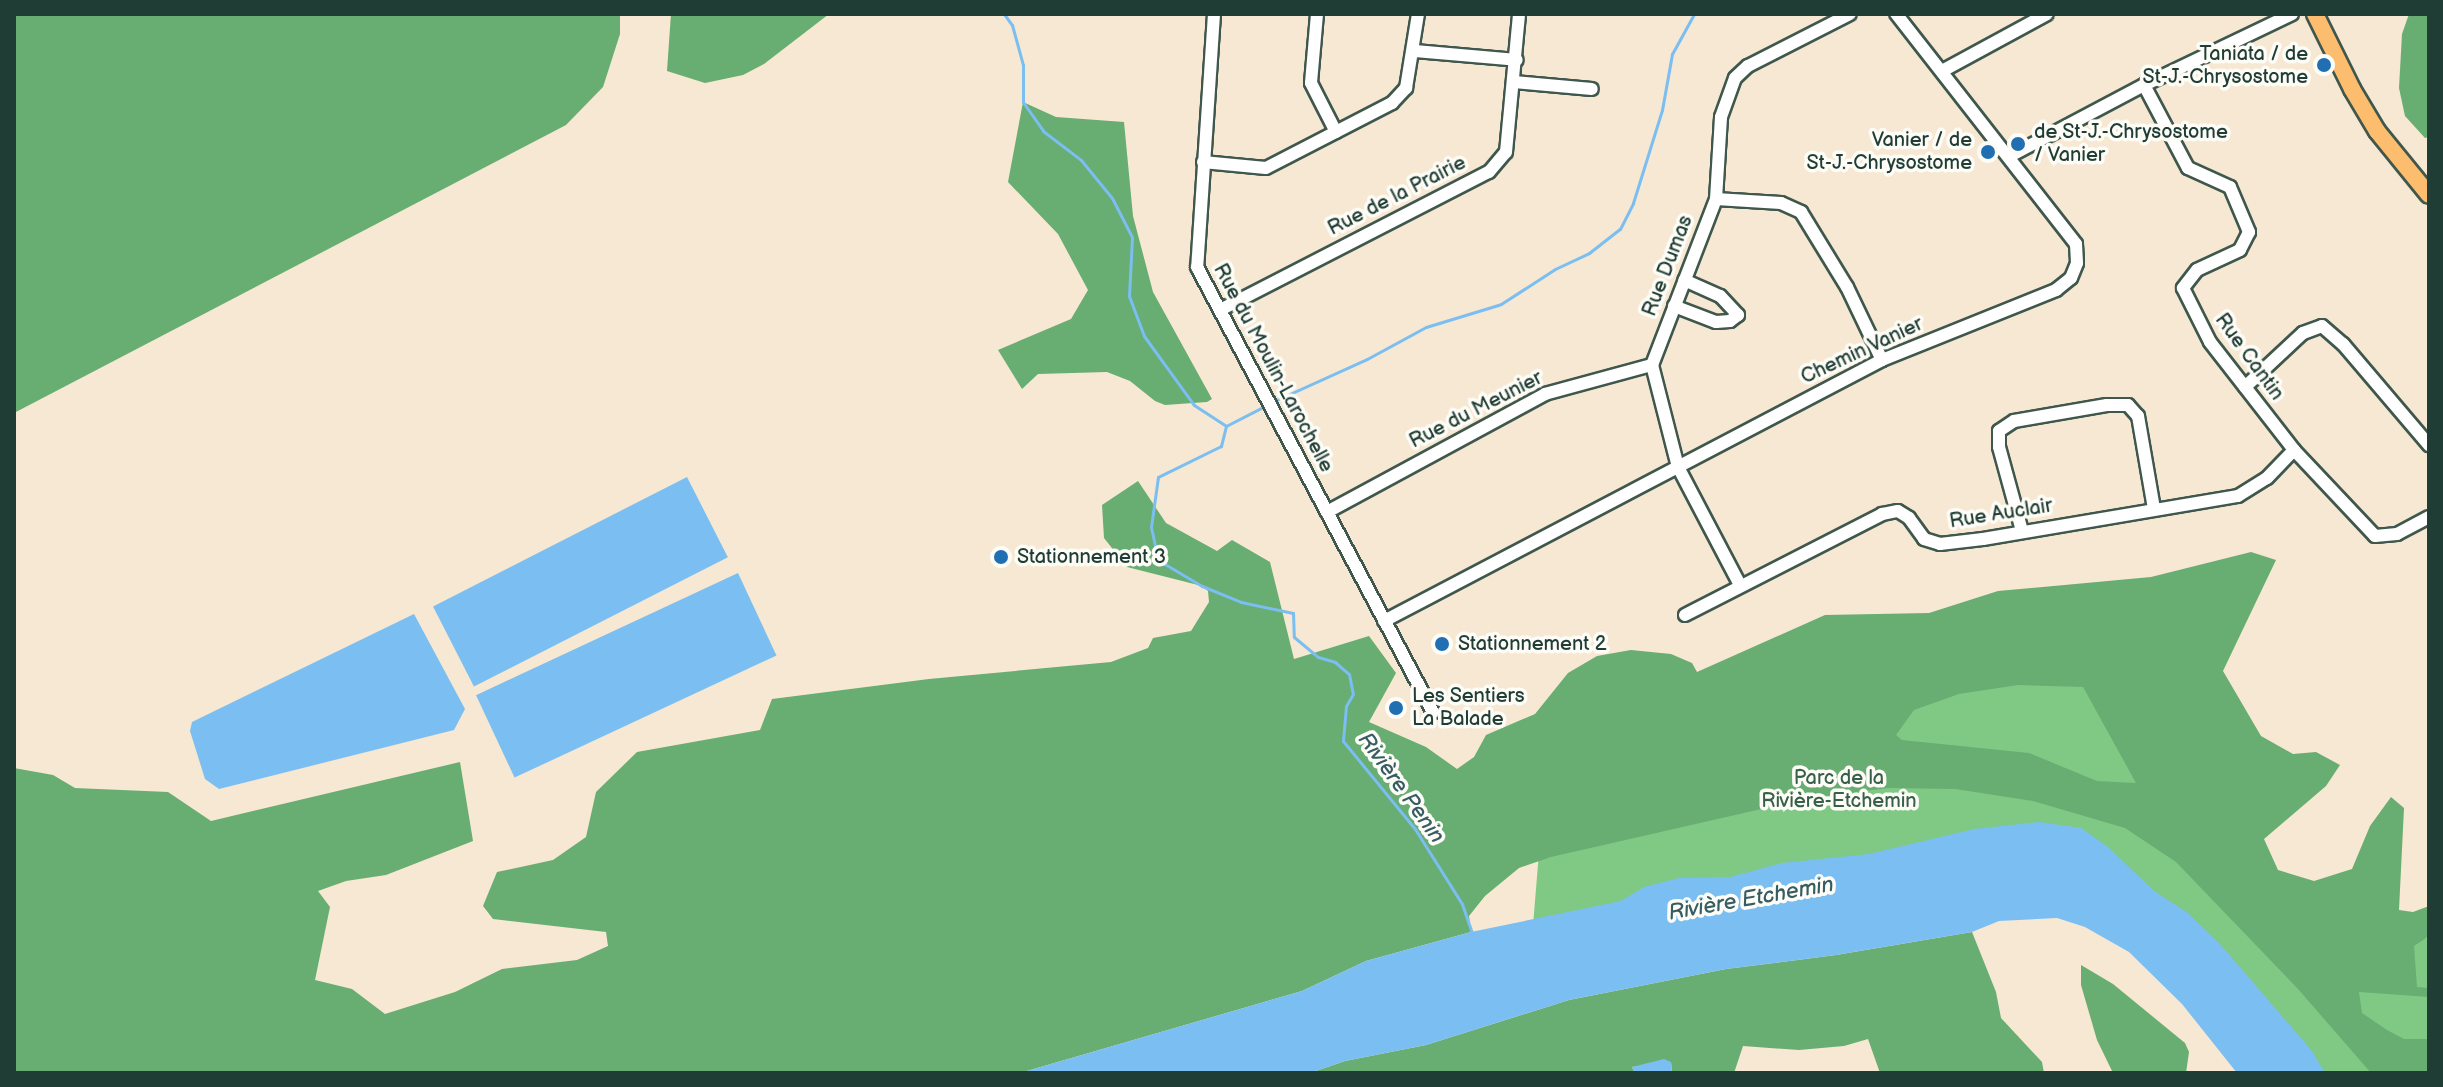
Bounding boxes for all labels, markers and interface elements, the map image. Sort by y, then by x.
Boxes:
place label: Taniata / de St-J.-Chrysostome [2143,42,2308,89]
marker: Taniata / de St-J.-Chrysostome [2315,56,2333,74]
place label: de St-J.-Chrysostome / Vanier [2034,120,2228,167]
place label: Vanier / de St-J.-Chrysostome [1807,128,1972,175]
marker: de St-J.-Chrysostome / Vanier [2009,135,2027,153]
marker: Vanier / de St-J.-Chrysostome [1979,143,1997,161]
street label: Rue de la Prairie [1324,151,1470,241]
street label: Rue Dumas [1638,212,1698,320]
street label: Rue du Moulin-Larochelle [1208,260,1338,476]
street label: Rue Cantin [2209,309,2289,405]
street label: Chemin Vanier [1797,312,1927,390]
street label: Rue du Meunier [1406,366,1546,454]
street label: Rue Auclair [1948,494,2054,534]
place label: Stationnement 3 [1017,545,1166,569]
marker: Stationnement 3 [992,548,1010,566]
place label: Stationnement 2 [1458,632,1607,656]
marker: Stationnement 2 [1433,635,1451,653]
place label: Les Sentiers La Balade [1412,684,1525,731]
marker: Les Sentiers La Balade [1387,699,1405,717]
water label: Rivière Penin [1352,727,1450,849]
park label: Parc de la Rivière-Etchemin [1761,767,1917,814]
water label: Rivière Etchemin [1666,871,1836,927]

